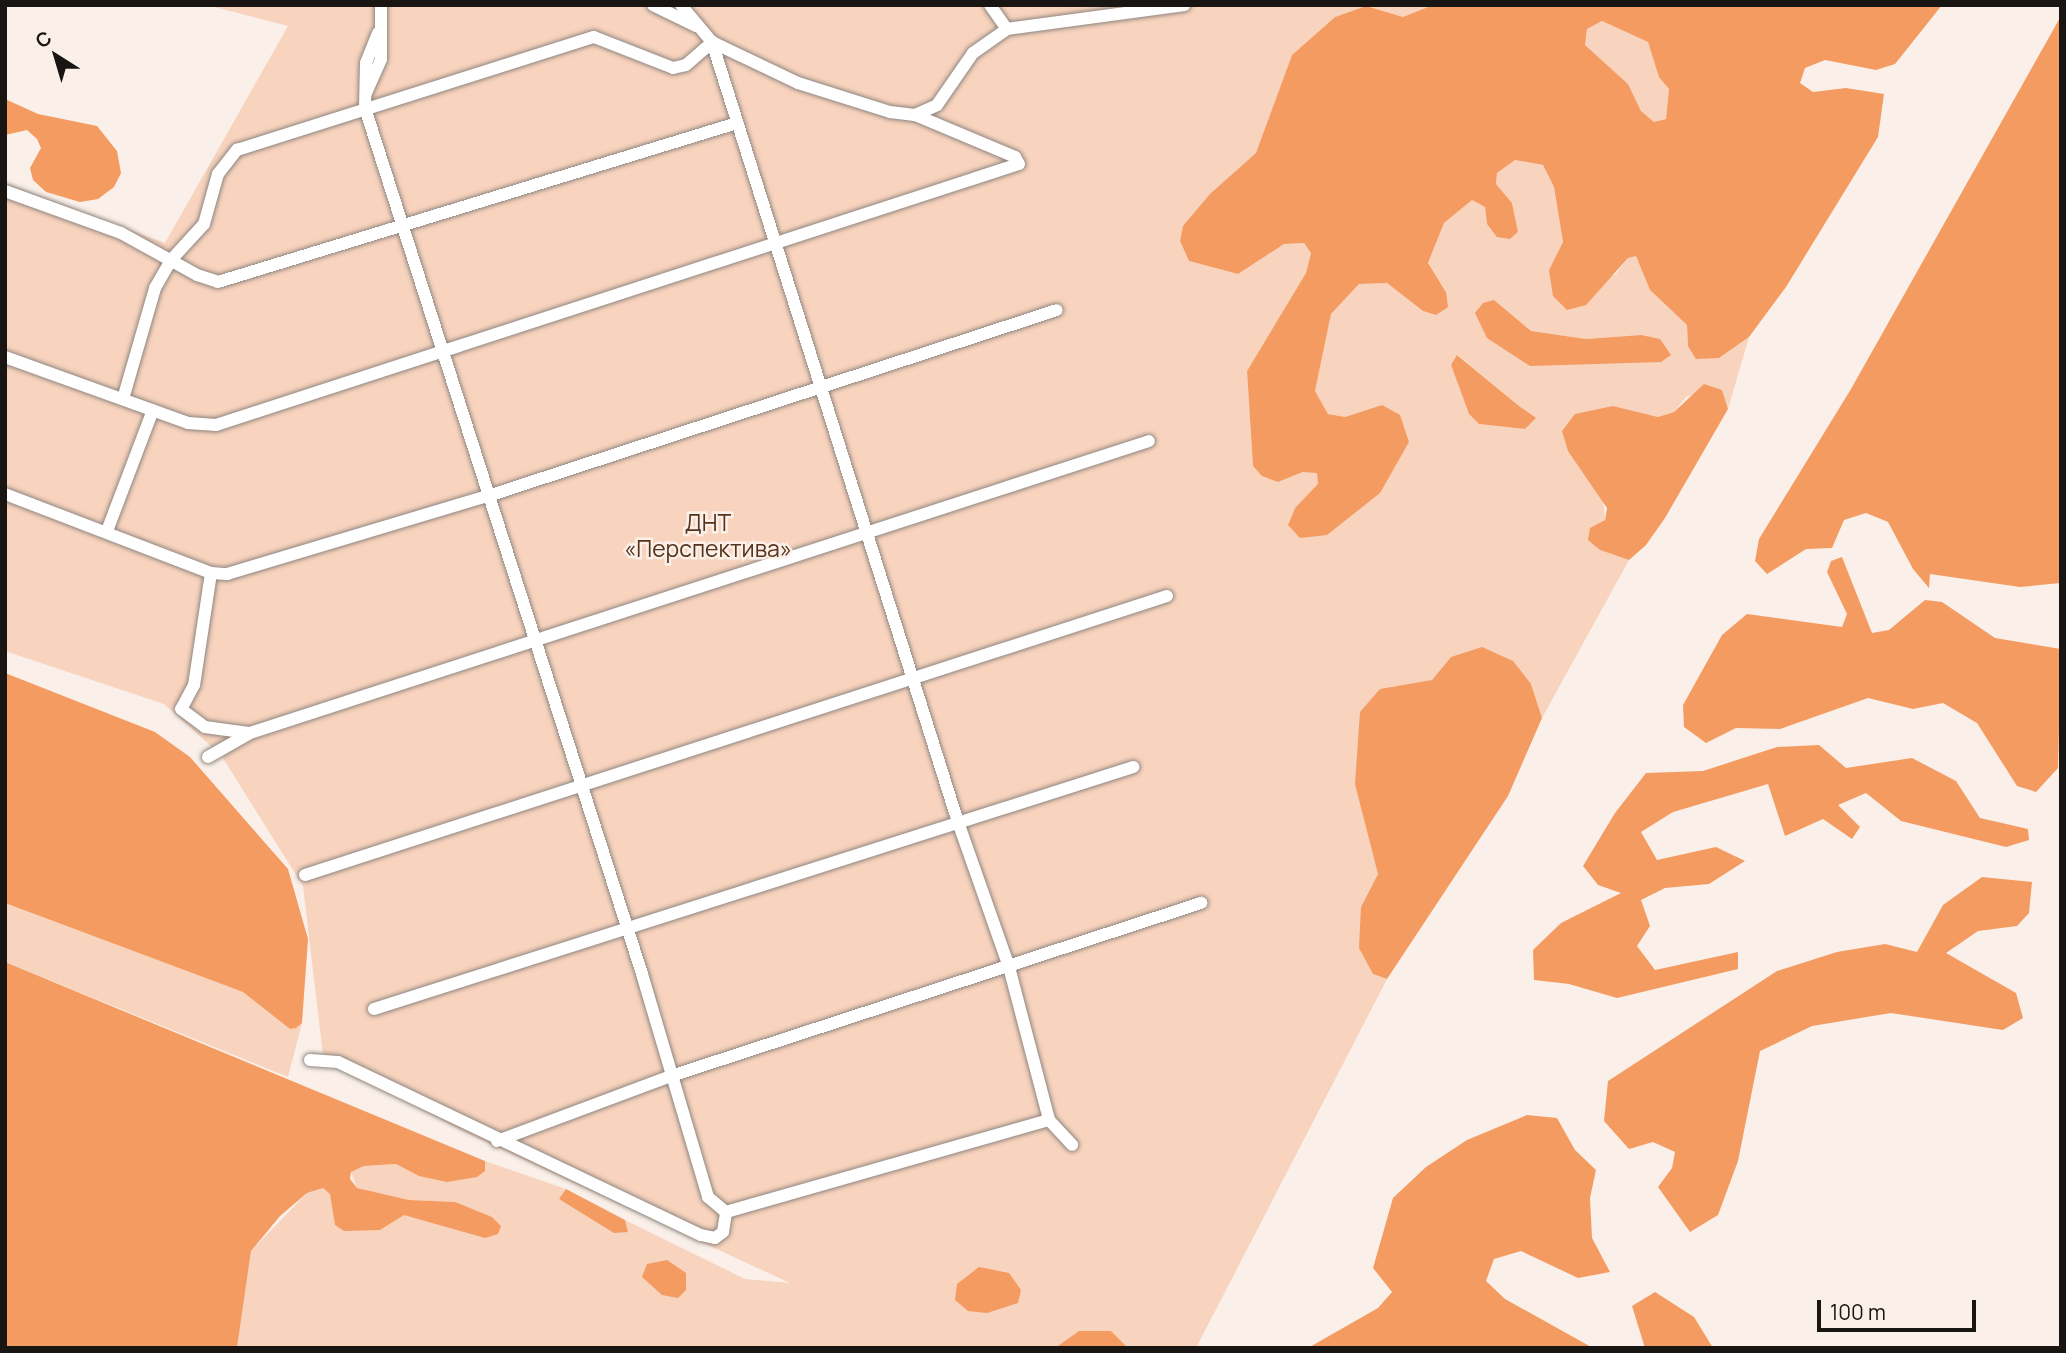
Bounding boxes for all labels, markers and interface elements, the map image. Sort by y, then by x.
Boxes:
north arrow [21,21,91,91]
text: С [30,25,57,54]
park label: ДНТ «Перспектива» [624,508,792,562]
scale bar [1821,1286,1980,1330]
text: 100 m [1830,1298,1886,1326]

